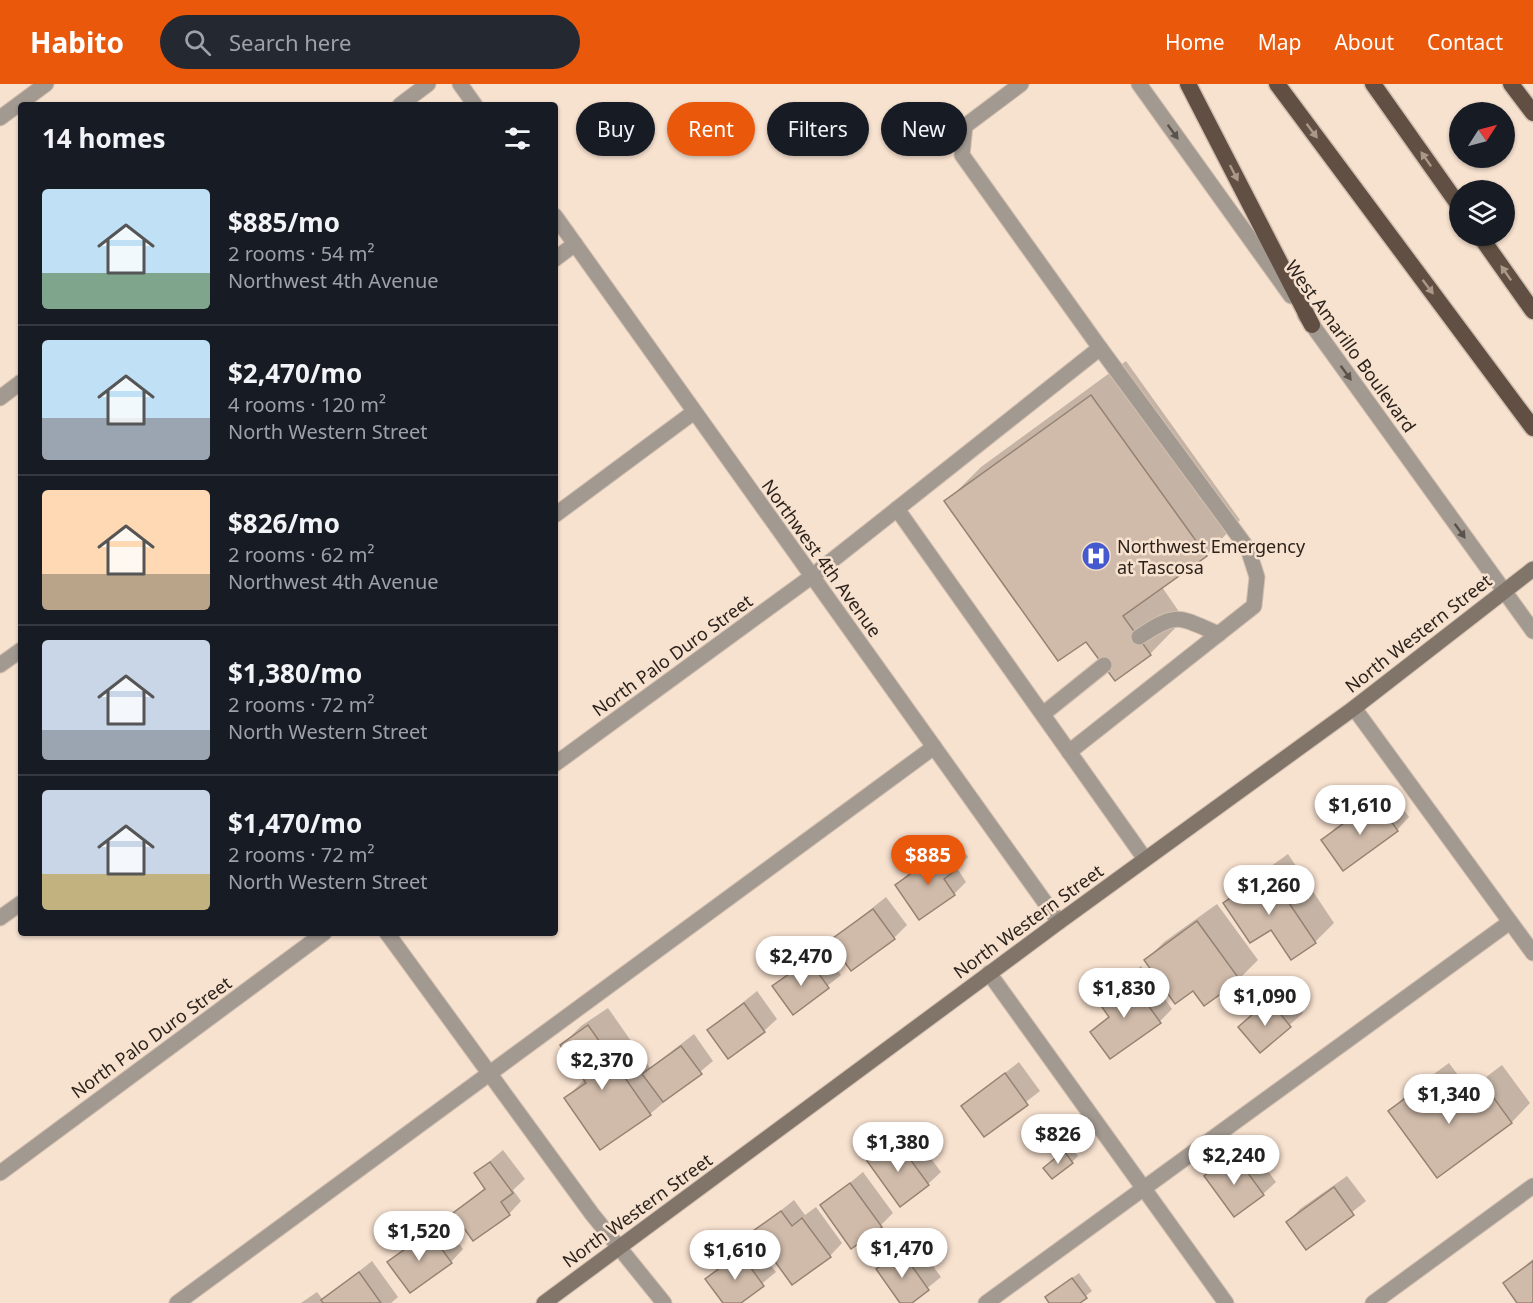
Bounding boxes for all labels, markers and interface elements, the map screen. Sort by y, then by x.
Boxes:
search box [160,15,580,69]
text: Habito [30,23,124,61]
icon: search [181,26,214,59]
text: Search here [229,27,351,57]
text: Home [1165,28,1225,56]
text: Map [1258,28,1301,56]
text: About [1334,28,1394,56]
text: Contact [1427,28,1503,56]
chip: Buy [576,102,655,156]
chip: Rent [667,102,755,156]
chip: Filters [767,102,869,156]
chip: New [881,102,967,156]
north arrow [1449,102,1515,168]
map controls [1449,102,1515,246]
text: 14 homes [42,120,166,156]
icon: filters [501,122,534,155]
one-way arrow [1306,122,1318,138]
one-way arrow [1167,123,1179,139]
one-way arrow [1420,152,1432,168]
one-way arrow [1229,165,1239,182]
button: layers [1449,180,1515,246]
text: $885/mo [228,204,340,240]
icon: home [90,213,162,285]
text: 2 rooms · 54 m² [228,240,375,267]
street label: West Amarillo Boulevard [1280,255,1422,437]
one-way arrow [1500,266,1512,282]
text: Northwest 4th Avenue [228,267,439,294]
one-way arrow [1422,280,1434,295]
text: $2,470/mo [228,355,362,391]
icon: home [90,364,162,436]
one-way arrow [1340,364,1352,380]
text: 4 rooms · 120 m² [228,391,386,418]
text: North Western Street [228,418,428,445]
street label: Northwest 4th Avenue [757,474,887,642]
text: $826/mo [228,505,340,541]
icon: home [90,514,162,586]
one-way arrow [1454,523,1466,539]
place label: Northwest Emergency at Tascosa [1117,534,1306,579]
hospital icon: Northwest Emergency at Tascosa [1080,540,1112,572]
text: 2 rooms · 62 m² [228,541,375,568]
text: Northwest 4th Avenue [228,568,439,595]
street label: North Western Street [1340,568,1497,698]
street label: North Palo Duro Street [587,588,757,721]
text: $1,380/mo [228,655,362,691]
icon: home [90,664,162,736]
text: 2 rooms · 72 m² [228,691,375,718]
text: North Western Street [228,718,428,745]
pin: $1,610 [1311,785,1409,836]
text: $1,610 [1329,791,1391,818]
text: $1,470/mo [228,805,362,841]
icon: home [90,814,162,886]
pin: $885 [892,835,964,886]
text: 2 rooms · 72 m² [228,841,375,868]
text: $885 [905,841,951,868]
street label: North Western Street [948,858,1108,983]
pin: $1,260 [1220,865,1318,916]
text: North Western Street [228,868,428,895]
text: $1,260 [1238,871,1300,898]
pin: $2,470 [752,936,850,987]
text: $2,470 [770,942,832,969]
pin: $1,830 [1075,968,1173,1019]
street label: North Palo Duro Street [66,970,236,1103]
text: $1,830 [1093,974,1155,1001]
pin: $1,090 [1216,976,1314,1027]
text: $1,090 [1234,982,1296,1009]
pin: $2,370 [553,1040,651,1091]
text: $2,370 [571,1046,633,1073]
pin: $1,340 [1400,1074,1498,1125]
text: $1,340 [1418,1080,1480,1107]
pin: $826 [1022,1114,1094,1165]
text: $826 [1035,1120,1081,1147]
pin: $1,380 [849,1122,947,1173]
text: $1,380 [867,1128,929,1155]
pin: $2,240 [1185,1135,1283,1186]
text: $2,240 [1203,1141,1265,1168]
street label: North Western Street [557,1147,717,1272]
pin: $1,520 [370,1211,468,1262]
text: $1,520 [388,1217,450,1244]
pin: $1,470 [853,1228,951,1279]
pin: $1,610 [686,1230,784,1281]
text: $1,470 [871,1234,933,1261]
text: $1,610 [704,1236,766,1263]

